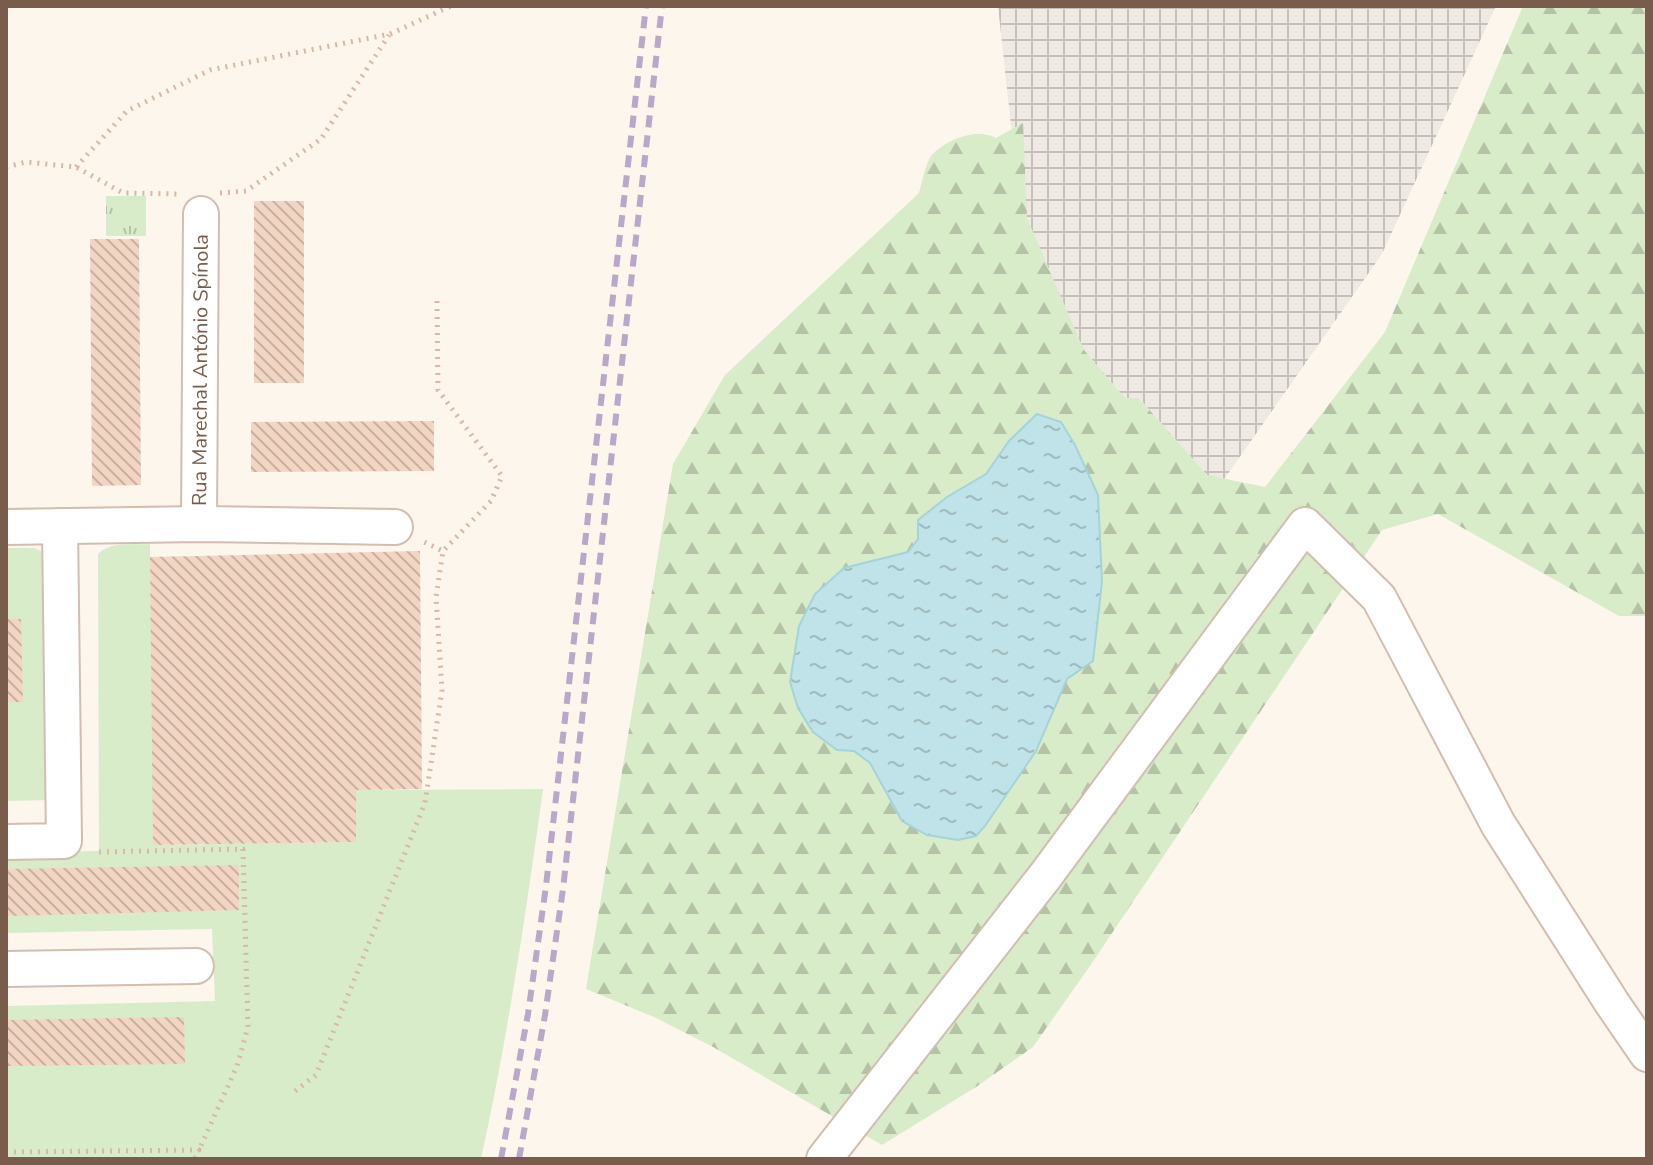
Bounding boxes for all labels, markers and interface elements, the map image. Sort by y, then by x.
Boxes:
street label: Rua Marechal António Spínola [186,234,215,506]

